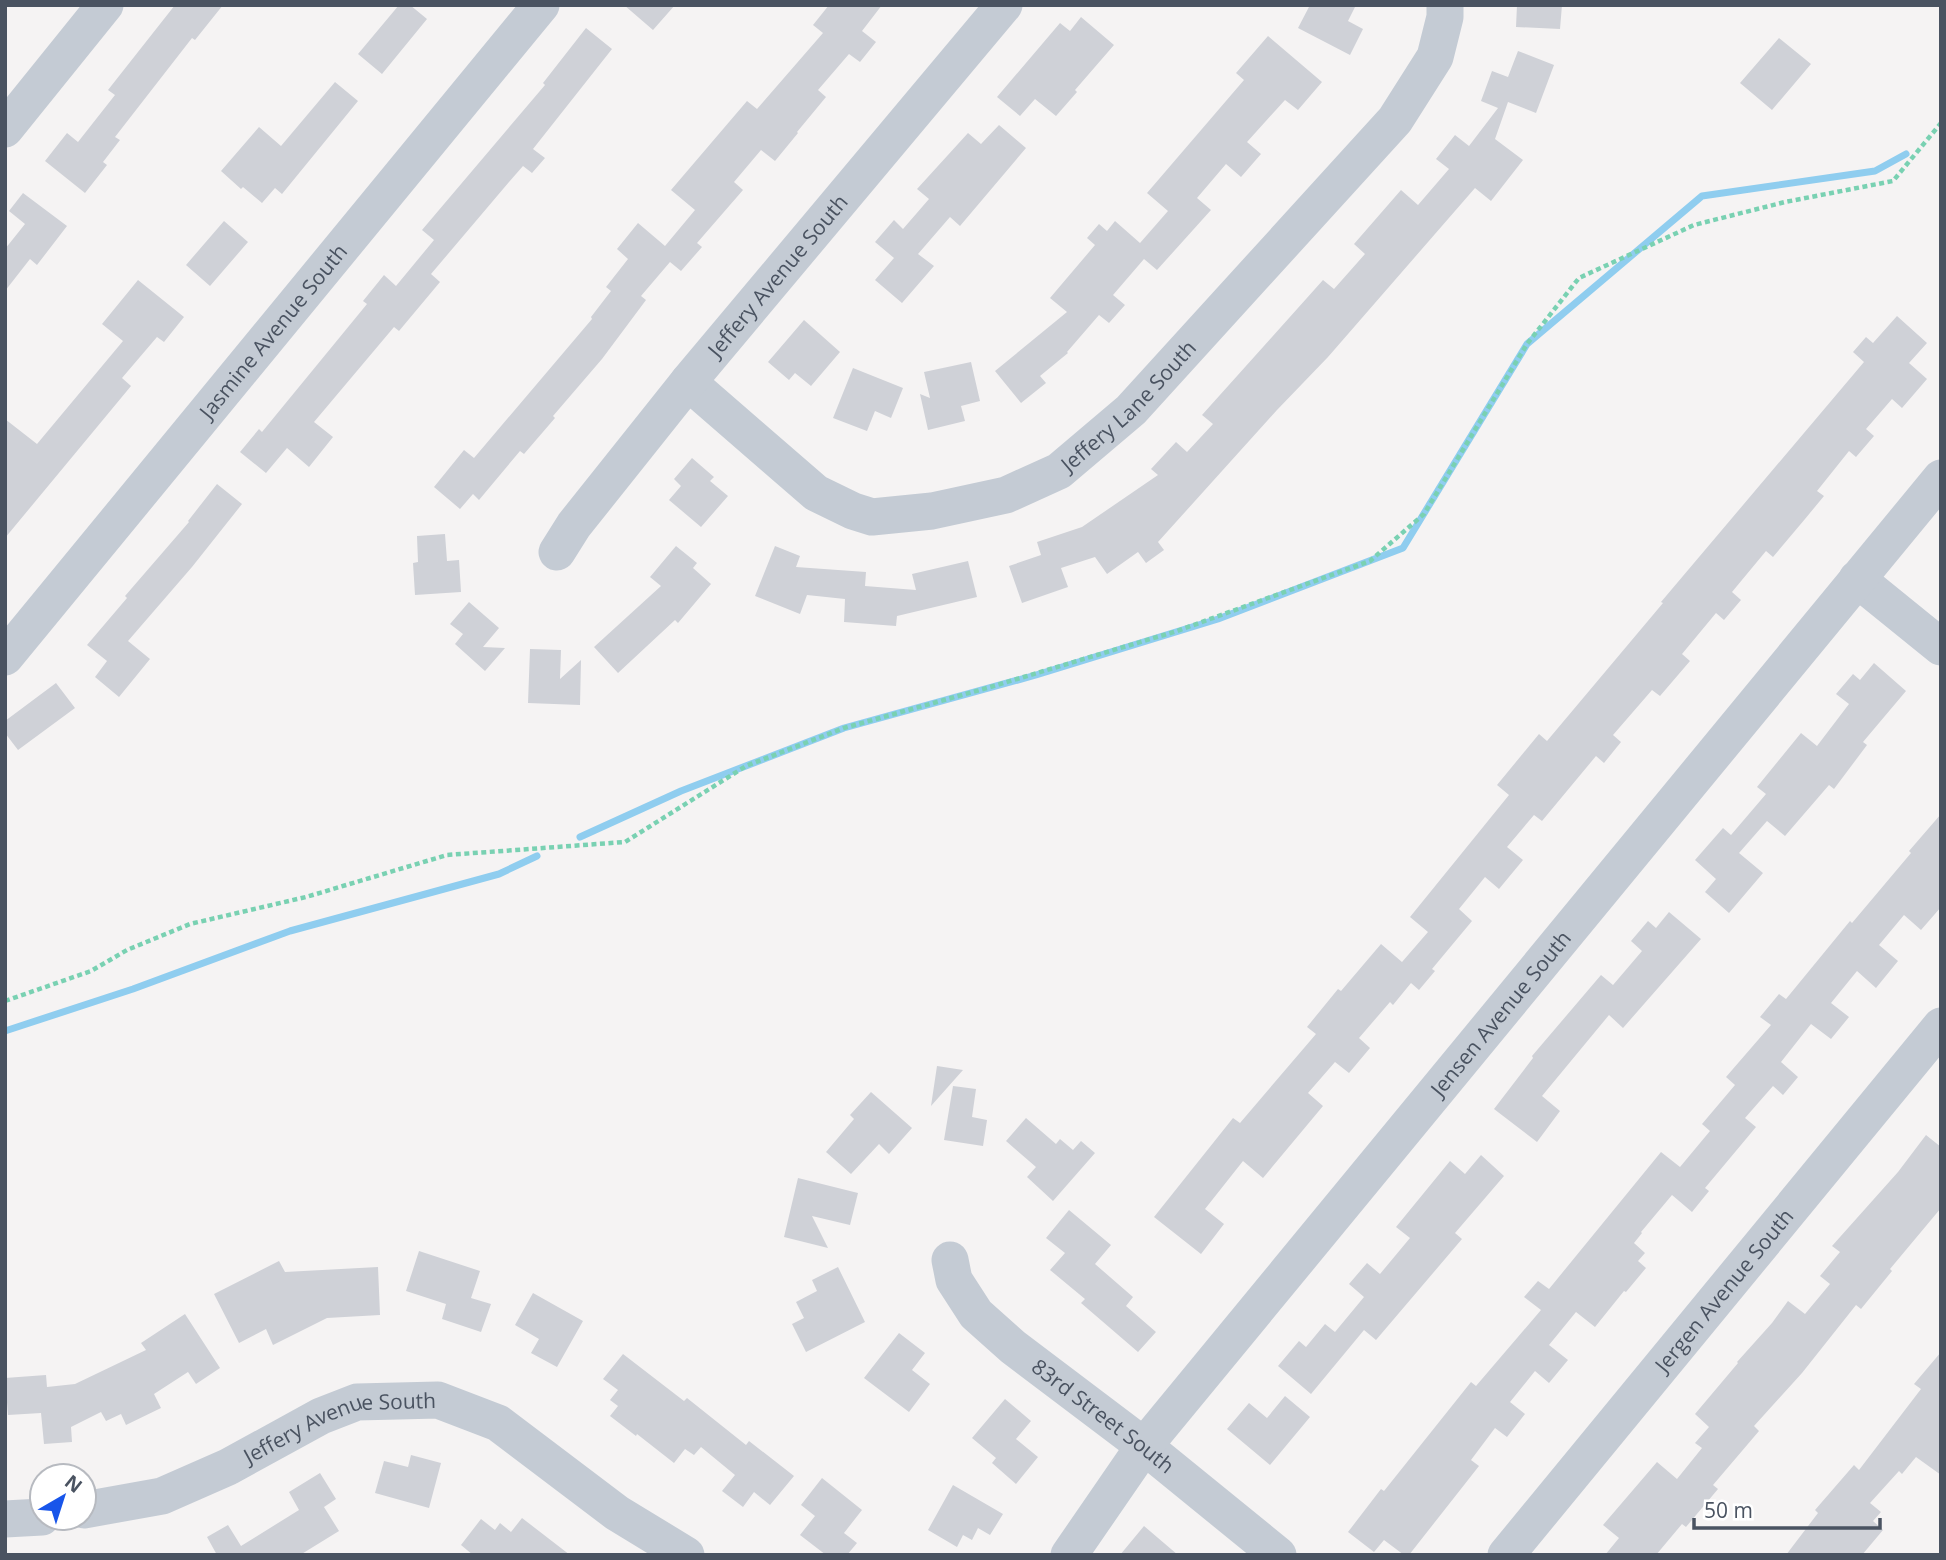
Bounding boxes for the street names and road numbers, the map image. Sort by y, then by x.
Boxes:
street label: Jeffery Avenue South [700,188,854,364]
street label: Jasmine Avenue South [192,238,353,426]
street label: Jeffery Lane South [1053,334,1202,479]
street label: Jensen Avenue South [1423,925,1577,1103]
street label: Jergen Avenue South [1647,1203,1799,1379]
street label: 83rd Street South [1026,1352,1180,1479]
street label: Jeffery Avenue South [237,1386,436,1471]

